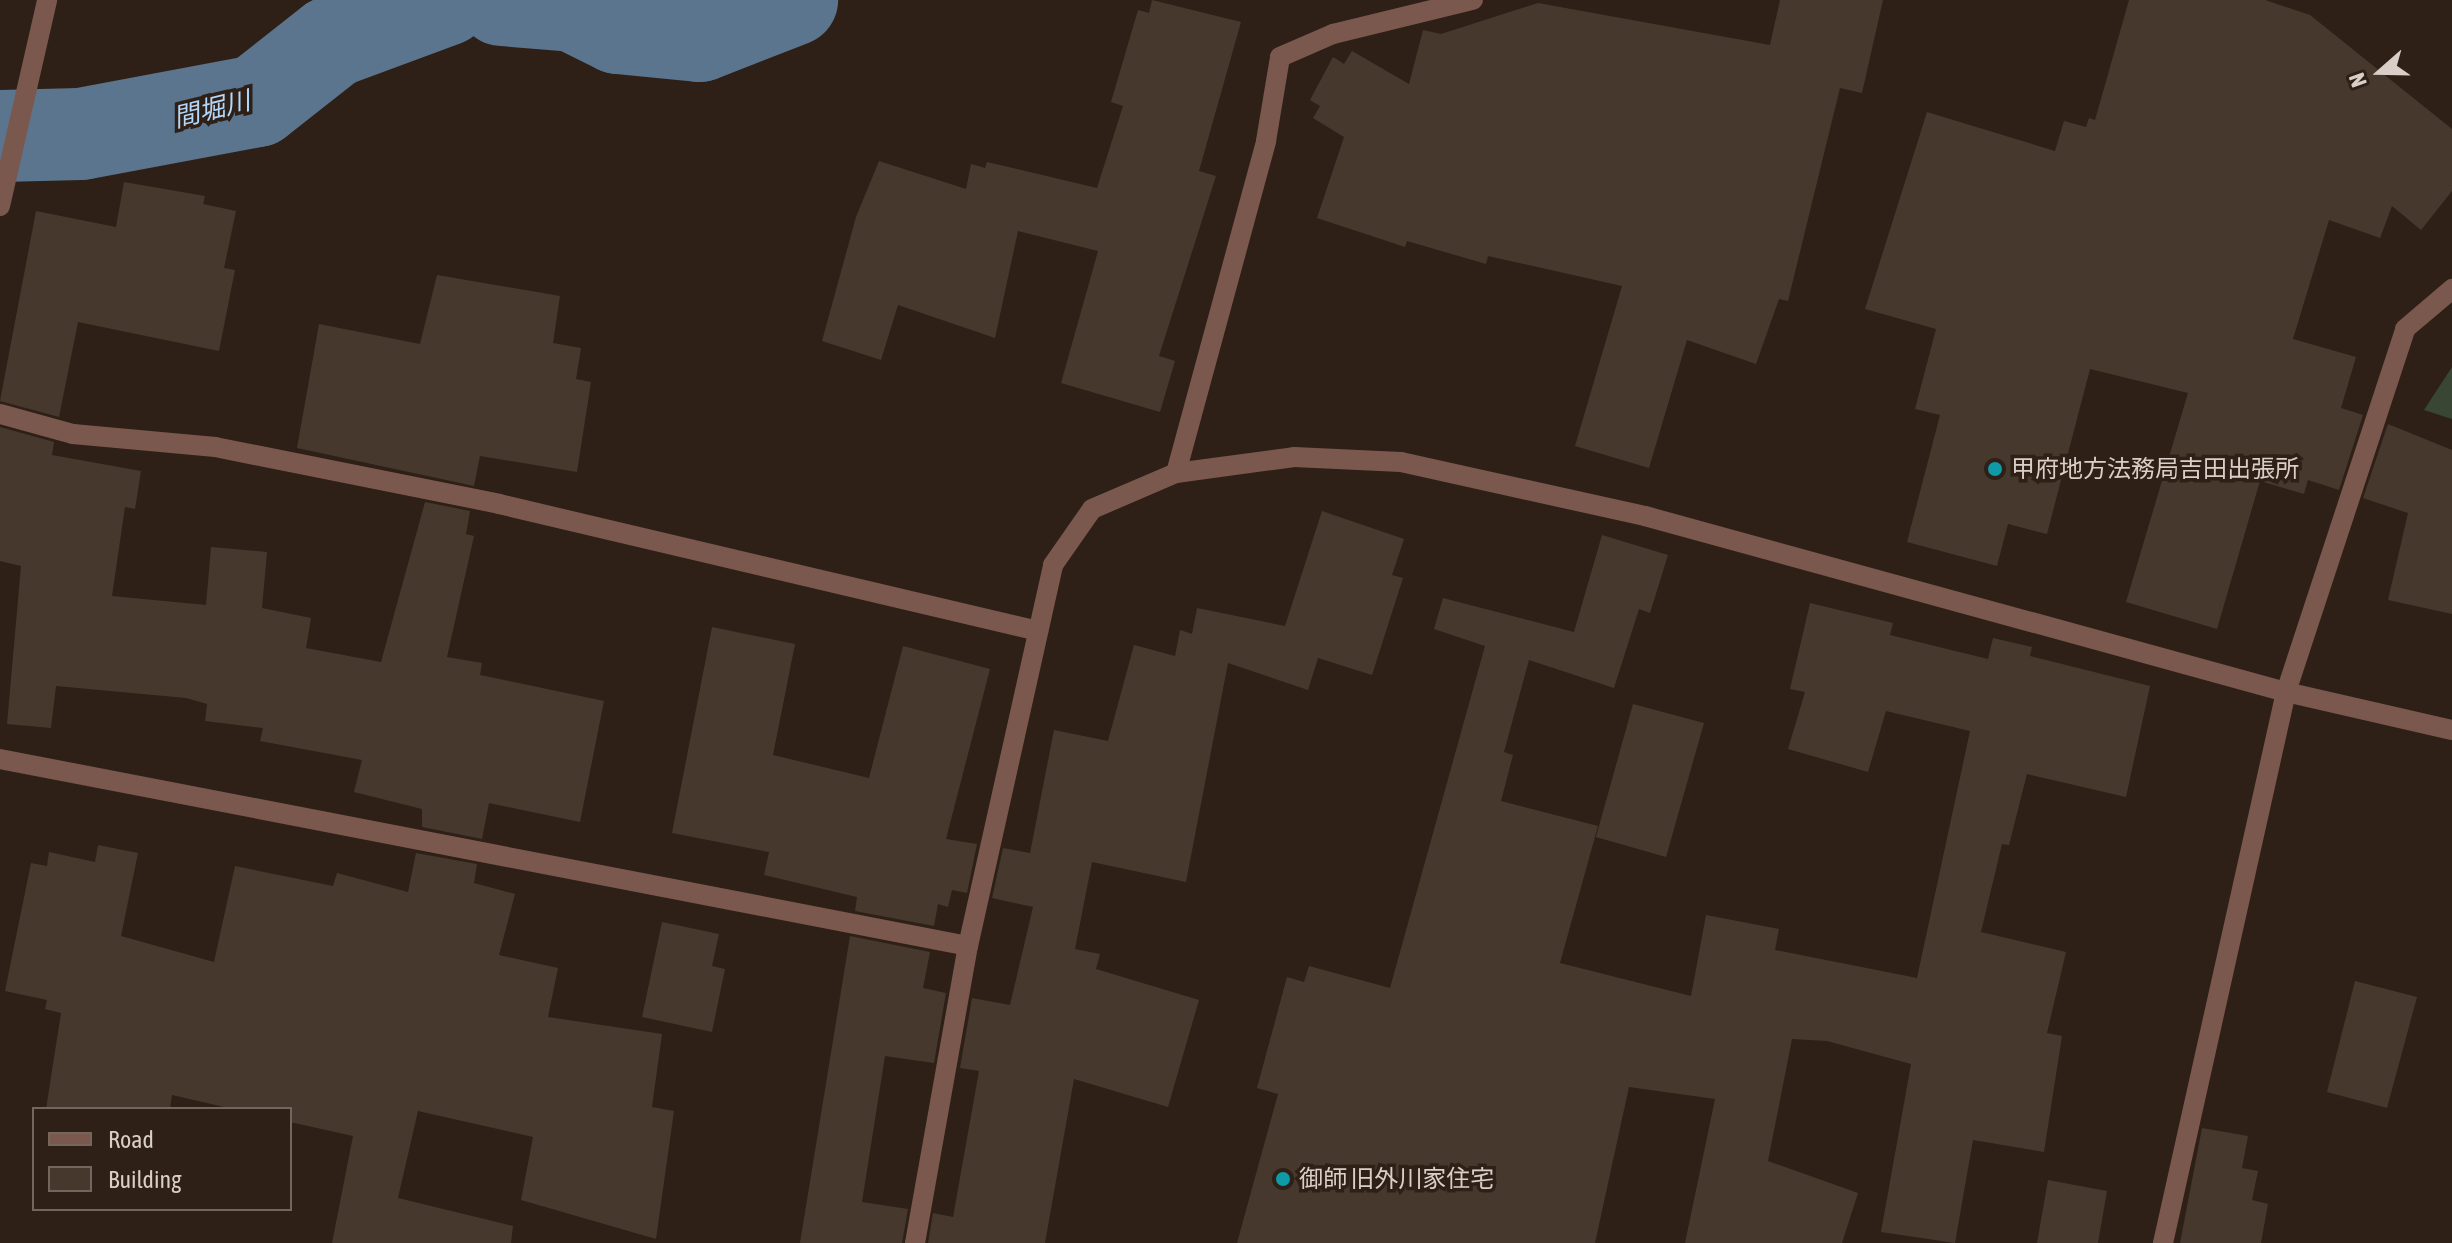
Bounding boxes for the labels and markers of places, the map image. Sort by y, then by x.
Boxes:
place label: 甲府地方法務局吉田出張所 [2011,455,2299,483]
marker: 甲府地方法務局吉田出張所 [1986,460,2004,478]
place label: 御師 旧外川家住宅 [1299,1165,1494,1193]
marker: 御師 旧外川家住宅 [1274,1170,1292,1188]

